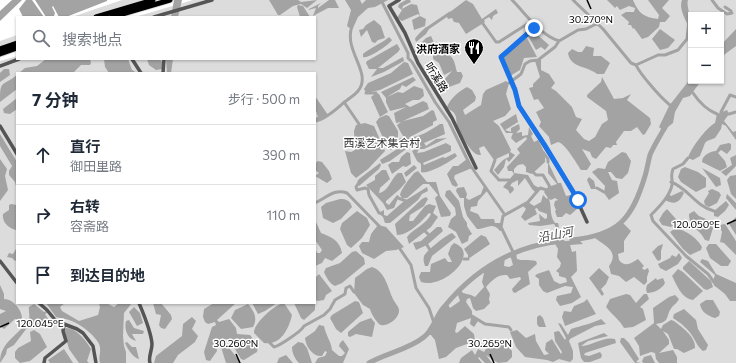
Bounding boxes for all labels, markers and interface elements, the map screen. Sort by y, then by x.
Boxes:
map controls [688,12,724,84]
button: + [688,12,724,48]
text: 30.270°N [569,13,613,25]
search box [16,16,316,60]
route end [525,19,543,37]
icon: search [30,27,52,49]
text: 搜索地点 [62,30,122,48]
restaurant icon: 洪府酒家 [463,37,485,65]
place label: 洪府酒家 [416,42,460,55]
button: − [688,48,724,84]
street label: 听溪路 [423,60,451,94]
text: 7 分钟 [32,89,79,110]
text: 步行 · 500 m [228,91,300,107]
park label: 西溪艺术集合村 [344,136,421,149]
text: 直行 [70,137,100,155]
icon: ahead [32,144,54,166]
text: 390 m [262,147,300,163]
text: 御田里路 [70,158,122,174]
route start [569,191,587,209]
text: 右转 [70,197,100,215]
icon: right [32,204,54,226]
text: 110 m [267,207,300,223]
text: 容斋路 [70,218,109,234]
text: 120.050°E [672,218,720,230]
water label: 沿山河 [536,223,576,244]
icon: arrive [32,264,54,286]
text: 到达目的地 [70,266,145,284]
text: 120.045°E [16,317,64,329]
text: 30.260°N [214,337,258,349]
text: 30.265°N [468,337,512,349]

